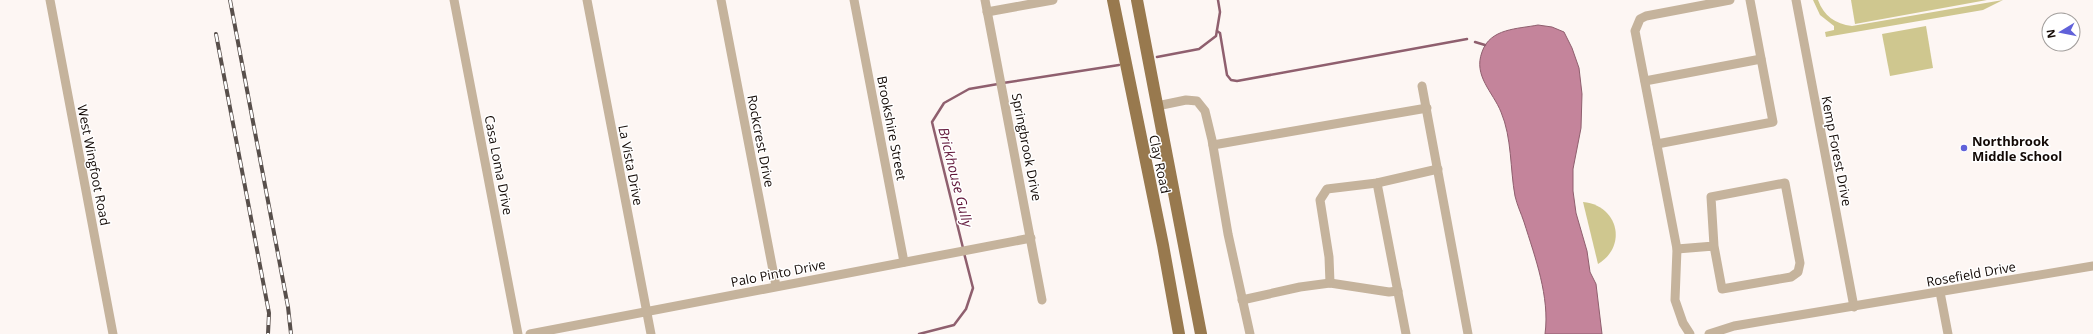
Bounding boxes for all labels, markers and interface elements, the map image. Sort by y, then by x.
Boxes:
north arrow [2041,12,2081,52]
text: N [2042,28,2059,40]
street label: Brookshire Street [873,74,911,182]
street label: Springbrook Drive [1008,91,1046,203]
street label: Rockcrest Drive [743,93,779,189]
street label: Kemp Forest Drive [1817,94,1857,208]
street label: West Wingfoot Road [73,103,115,227]
street label: Casa Loma Drive [481,114,517,216]
street label: La Vista Drive [614,123,648,207]
water label: Brickhouse Gully [934,125,978,230]
place label: Northbrook Middle School [1972,132,2062,165]
street label: Clay Road [1145,133,1175,195]
marker: Northbrook Middle School [1959,143,1969,153]
street label: Palo Pinto Drive [729,255,827,291]
street label: Rosefield Drive [1925,257,2017,291]

